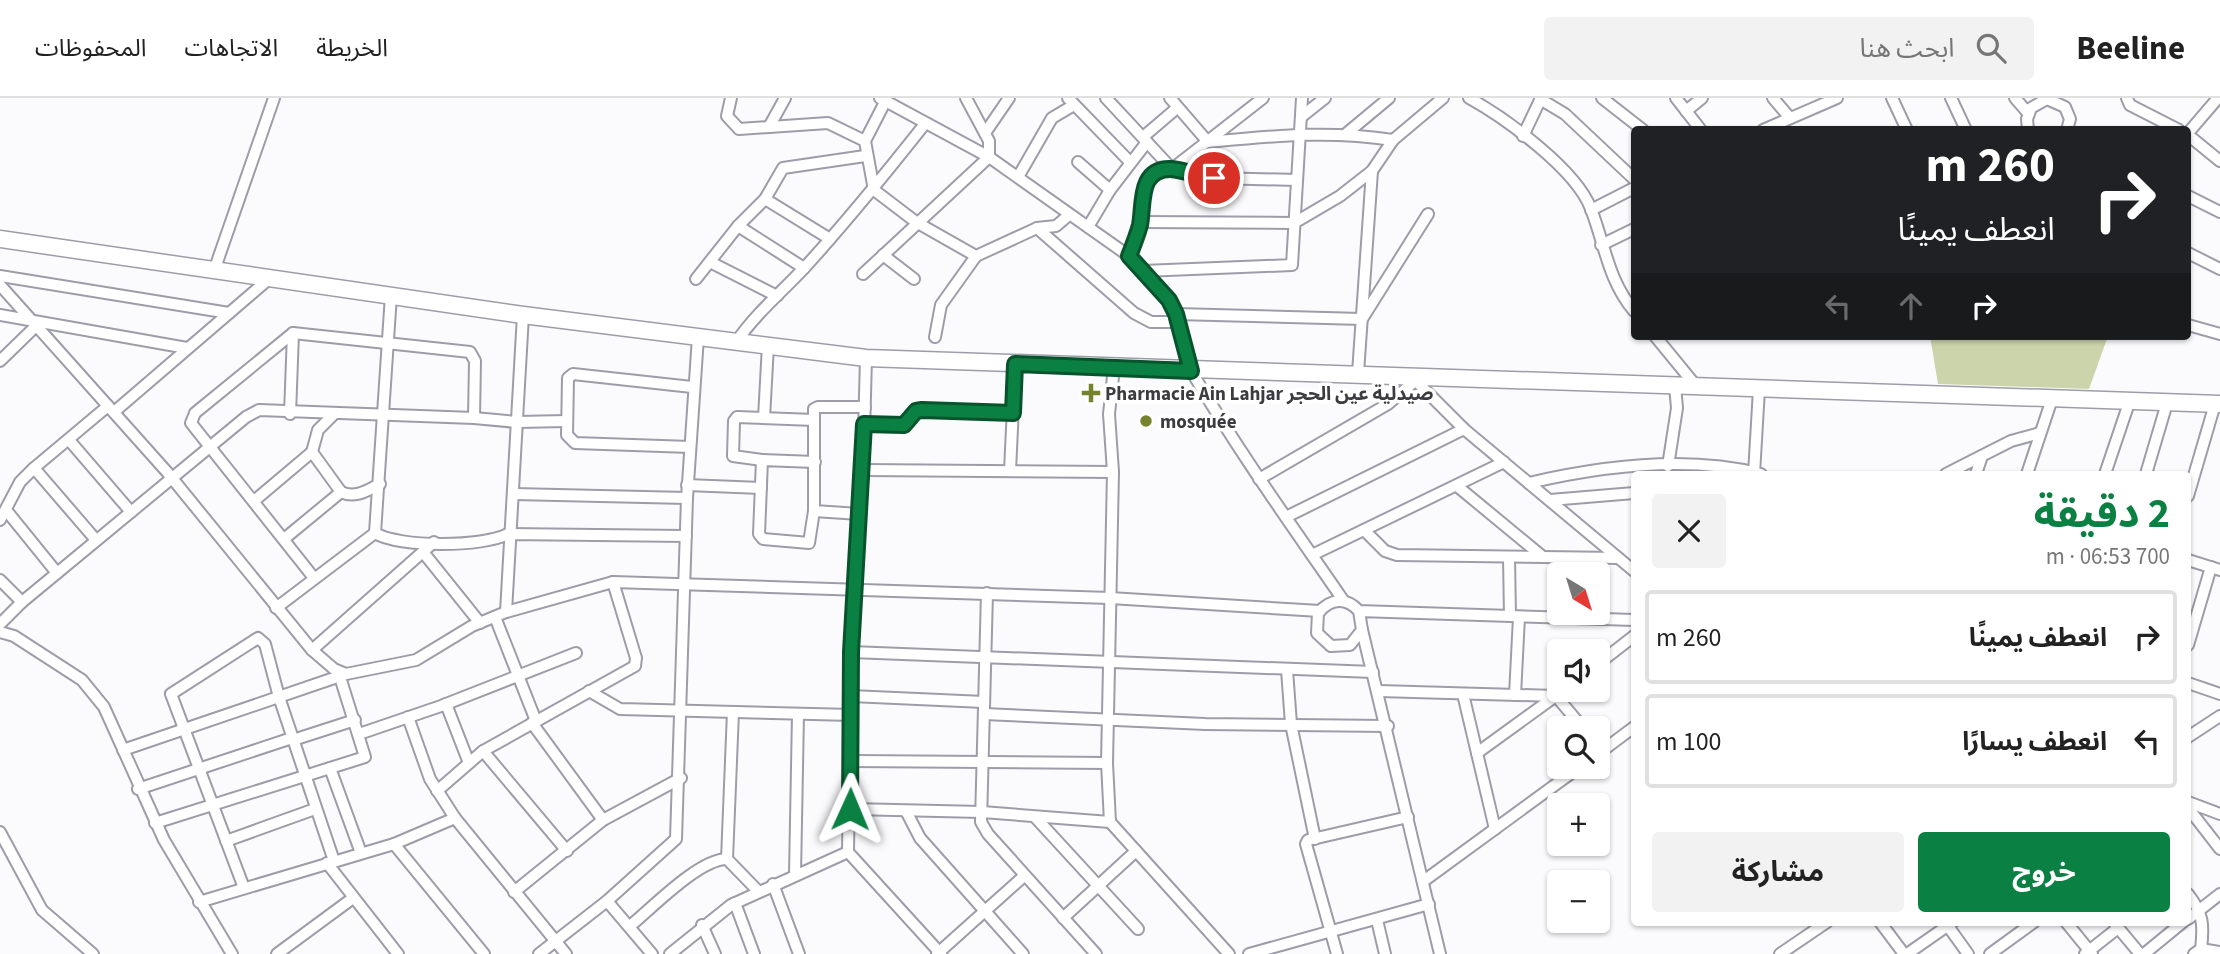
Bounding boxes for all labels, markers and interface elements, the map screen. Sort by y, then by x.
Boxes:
search box [1544,17,2034,80]
text: Beeline [2076,25,2185,72]
icon: search [1972,29,2010,67]
text: ابحث هنا [1860,30,1954,67]
text: المحفوظات [35,31,146,66]
text: الاتجاهات [184,31,278,66]
text: الخريطة [316,31,388,66]
text: 260 m [1926,131,2055,201]
pin [1184,148,1244,208]
icon: right [2079,154,2170,245]
icon: arrive [1195,159,1233,197]
text: انعطف يمينًا [1898,207,2055,253]
icon: left [1819,287,1857,325]
icon: ahead [1892,287,1930,325]
icon: right [1965,287,2003,325]
place label: Pharmacie Ain Lahjar صيدلية عين الحجر [1105,381,1434,408]
marker: Pharmacie Ain Lahjar صيدلية عين الحجر [1083,385,1099,401]
place label: mosquée [1160,409,1237,436]
marker: mosquée [1138,413,1154,429]
text: 2 دقيقة [2034,484,2170,544]
button: close [1652,494,1726,568]
text: 700 m · 06:53 [2046,540,2170,573]
north arrow [1547,562,1610,625]
map controls [1547,562,1610,933]
icon: right [2128,618,2166,656]
text: 260 m [1656,619,1722,656]
text: انعطف يمينًا [1969,619,2107,656]
button: sound [1547,639,1610,702]
button: search [1547,716,1610,779]
icon: left [2128,722,2166,760]
text: 100 m [1656,723,1722,760]
text: انعطف يسارًا [1962,723,2107,760]
position arrow [813,772,887,846]
button: + [1547,793,1610,856]
button: مشاركة [1652,832,1904,912]
button: خروج [1918,832,2170,912]
button: − [1547,870,1610,933]

